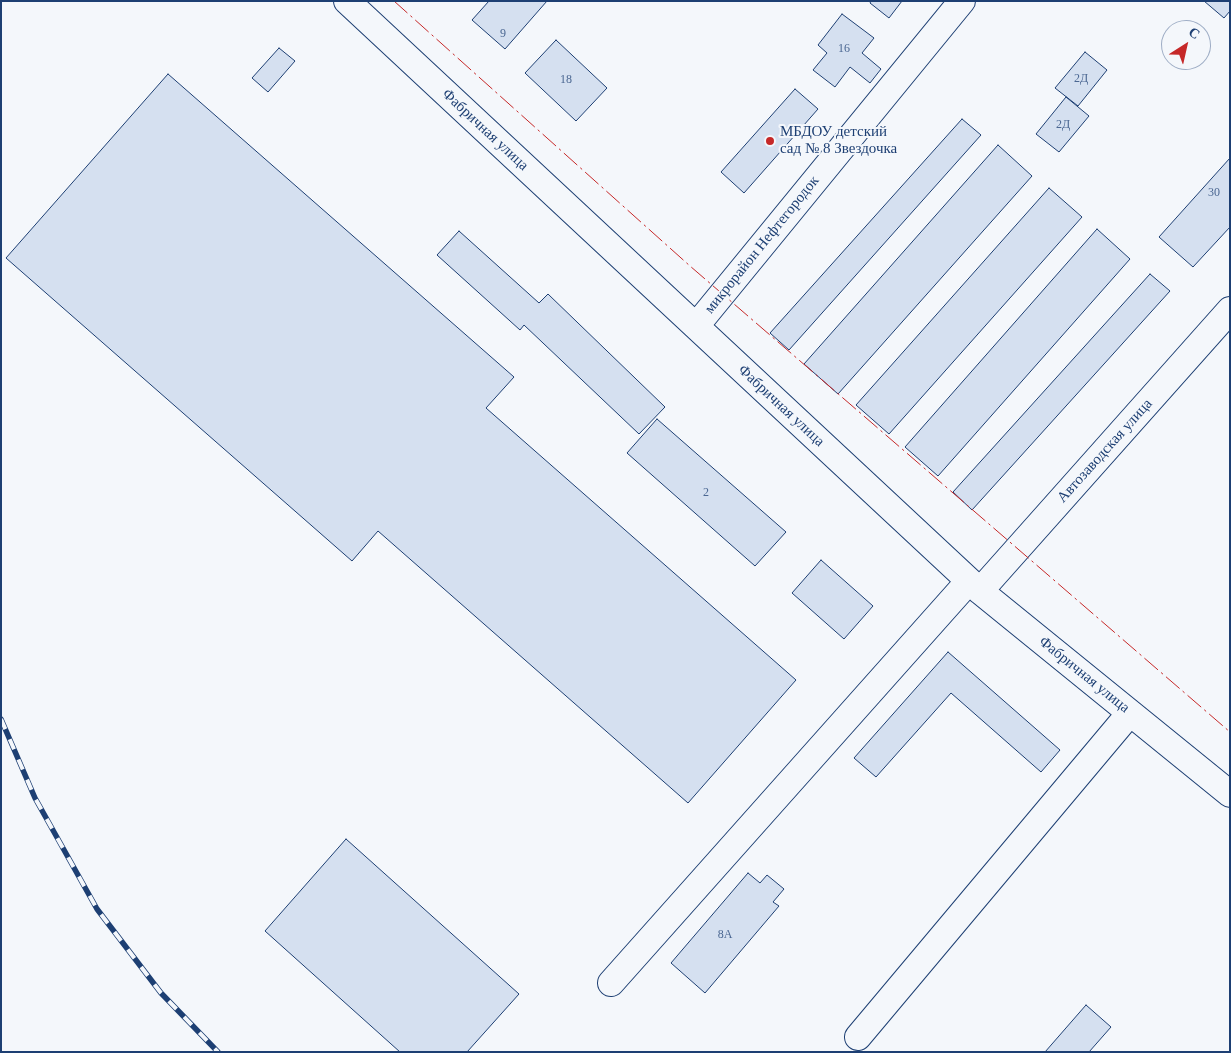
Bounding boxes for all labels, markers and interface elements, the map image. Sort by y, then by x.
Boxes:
north arrow [1161,20,1211,70]
text: С [1186,24,1203,42]
house number: 9 [500,27,506,41]
house number: 16 [838,42,850,56]
house number: 2Д [1074,72,1088,86]
house number: 18 [560,73,572,87]
street label: Фабричная улица [438,85,532,175]
house number: 2Д [1056,118,1070,132]
place label: МБДОУ детский сад № 8 Звездочка [780,123,897,158]
marker: МБДОУ детский сад № 8 Звездочка [764,135,776,147]
street label: микрорайон Нефтегородок [701,172,823,318]
house number: 30 [1208,186,1220,200]
street label: Фабричная улица [734,361,828,451]
street label: Автозаводская улица [1054,395,1156,507]
house number: 2 [703,486,709,500]
street label: Фабричная улица [1035,633,1133,717]
house number: 8А [718,928,732,942]

